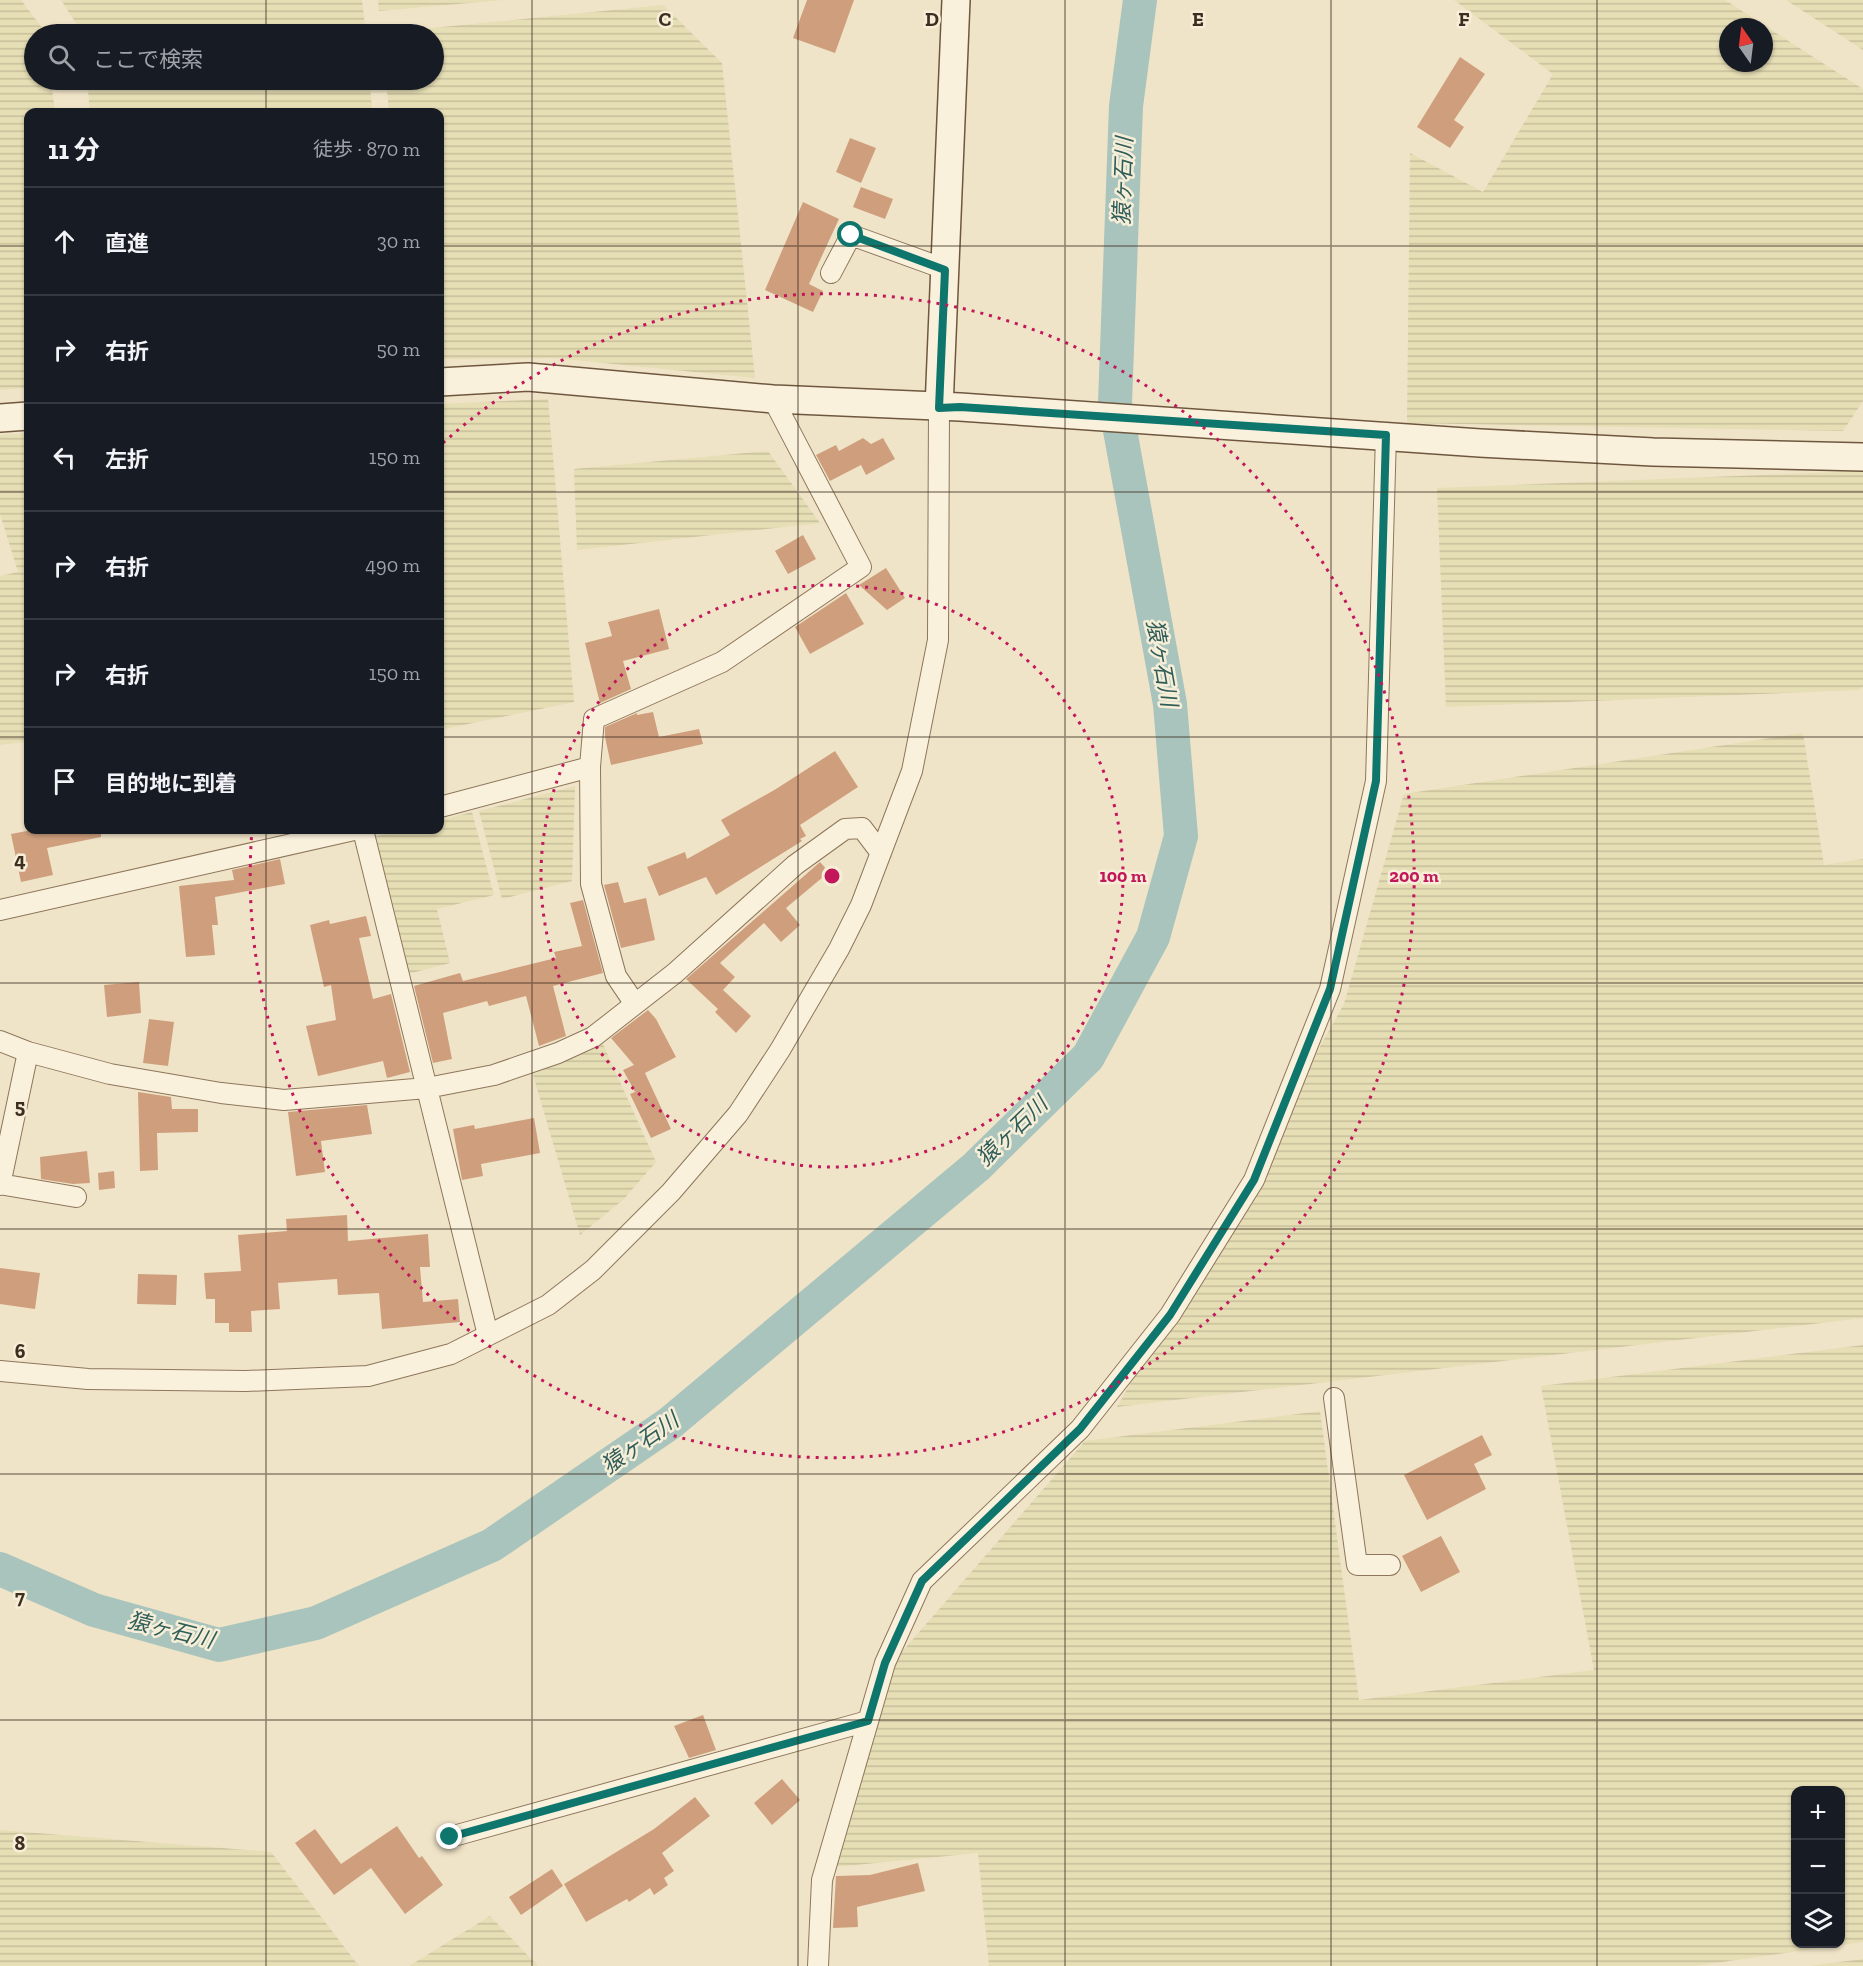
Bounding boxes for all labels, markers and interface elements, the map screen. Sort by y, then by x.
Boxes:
text: C [659,7,672,31]
text: D [925,7,939,31]
text: E [1192,7,1204,31]
text: F [1458,7,1470,31]
north arrow [1719,18,1773,72]
search box [24,24,444,90]
icon: search [45,41,78,74]
text: ここで検索 [93,46,203,73]
text: 11 分 [48,134,100,166]
water label: 猿ヶ石川 [1108,135,1138,225]
text: 徒歩 · 870 m [313,137,420,161]
route start [837,221,863,247]
icon: ahead [48,225,81,258]
text: 30 m [377,229,420,253]
text: 直進 [105,230,149,257]
icon: right [48,333,81,366]
text: 50 m [376,337,420,361]
text: 右折 [105,338,149,365]
icon: left [48,441,81,474]
text: 150 m [369,445,420,469]
text: 左折 [105,446,149,473]
icon: right [48,549,81,582]
text: 490 m [365,553,420,577]
text: 右折 [105,554,149,581]
water label: 猿ヶ石川 [1141,617,1183,711]
icon: right [48,657,81,690]
text: 150 m [369,661,420,685]
text: 右折 [105,662,149,689]
icon: arrive [48,765,81,798]
text: 目的地に到着 [105,770,237,797]
text: 4 [14,848,26,872]
text: 100 m [1099,865,1147,887]
text: 200 m [1389,865,1439,887]
centre of rings [822,866,842,886]
water label: 猿ヶ石川 [971,1089,1054,1171]
text: 5 [15,1094,25,1118]
text: 6 [15,1339,26,1363]
water label: 猿ヶ石川 [596,1406,685,1479]
text: 7 [15,1585,25,1609]
water label: 猿ヶ石川 [125,1606,219,1654]
map controls [1791,1786,1845,1948]
button: + [1791,1786,1845,1840]
route end [436,1823,462,1849]
text: 8 [15,1831,26,1855]
button: − [1791,1840,1845,1894]
button: layers [1791,1894,1845,1948]

